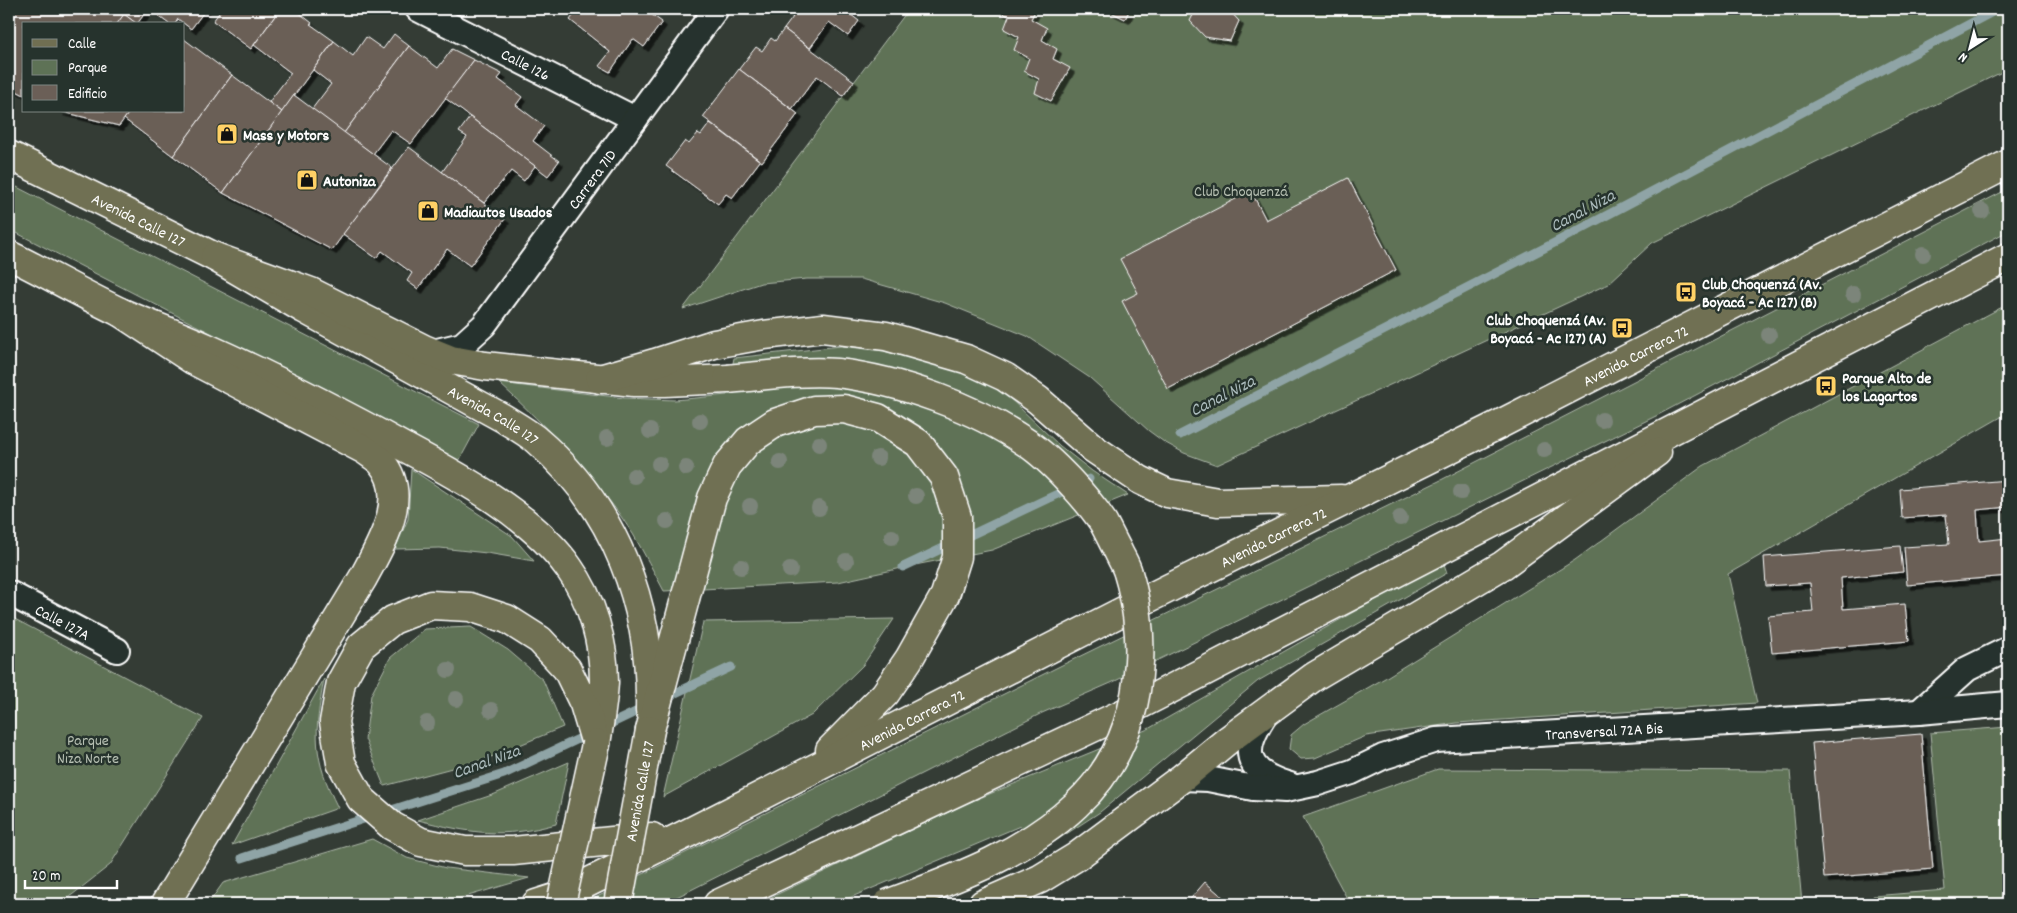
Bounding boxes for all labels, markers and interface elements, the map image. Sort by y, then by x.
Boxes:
legend [22,22,185,112]
north arrow [1944,22,1994,72]
text: Calle [68,34,97,56]
street label: Calle 126 [496,44,553,88]
text: N [1955,47,1972,67]
text: Parque [68,58,108,80]
text: Edificio [68,84,107,106]
shop icon: Mass y Motors [215,122,239,146]
place label: Mass y Motors [243,125,330,148]
street label: Carrera 71D [564,145,623,215]
shop icon: Autoniza [295,168,319,192]
place label: Autoniza [323,171,377,194]
park label: Club Choquenzá [1194,181,1288,204]
water label: Canal Niza [1546,184,1621,240]
street label: Avenida Calle 127 [87,189,189,255]
shop icon: Madiautos Usados [416,199,440,223]
place label: Madiautos Usados [444,202,553,225]
place label: Club Choquenzá (Av. Boyacá - Ac 127) (B) [1702,274,1822,315]
bus stop icon: Club Choquenzá (Av. Boyacá - Ac 127) (B) [1674,280,1698,304]
place label: Club Choquenzá (Av. Boyacá - Ac 127) (A) [1486,310,1606,351]
bus stop icon: Club Choquenzá (Av. Boyacá - Ac 127) (A) [1610,316,1634,340]
street label: Avenida Carrera 72 [1579,320,1693,394]
place label: Parque Alto de los Lagartos [1842,368,1931,409]
water label: Canal Niza [1186,370,1261,424]
bus stop icon: Parque Alto de los Lagartos [1814,374,1838,398]
street label: Avenida Calle 127 [443,381,543,452]
street label: Avenida Carrera 72 [1217,503,1331,575]
street label: Calle 127A [30,600,94,648]
street label: Avenida Carrera 72 [856,685,970,758]
street label: Transversal 72A Bis [1545,718,1664,748]
park label: Parque Niza Norte [57,730,119,771]
water label: Canal Niza [450,739,525,787]
street label: Avenida Calle 127 [621,739,662,844]
scale bar [25,858,118,890]
text: 20 m [32,866,60,888]

